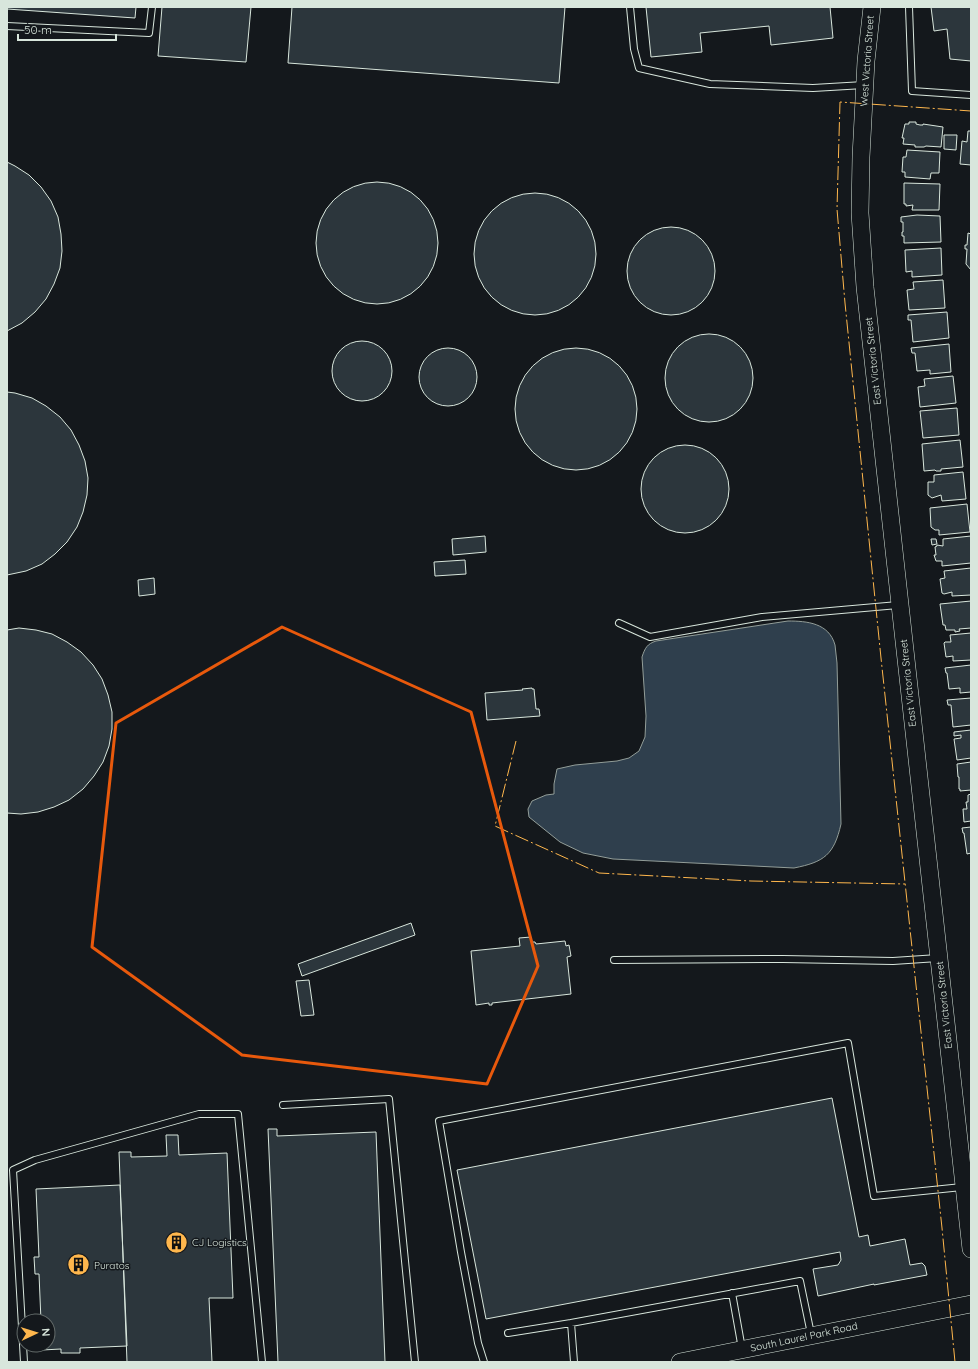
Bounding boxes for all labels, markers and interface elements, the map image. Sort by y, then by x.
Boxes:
street label: West Victoria Street [857,14,877,107]
scale bar [18,16,116,42]
text: 50 m [24,22,52,37]
street label: East Victoria Street [862,316,884,405]
street label: East Victoria Street [897,638,919,727]
street label: East Victoria Street [933,960,955,1049]
building icon: CJ Logistics [164,1229,190,1255]
place label: CJ Logistics [192,1236,247,1249]
building icon: Puratos [66,1252,92,1278]
place label: Puratos [94,1259,130,1272]
north arrow [16,1313,56,1353]
street label: South Laurel Park Road [749,1319,859,1355]
text: N [39,1328,53,1337]

